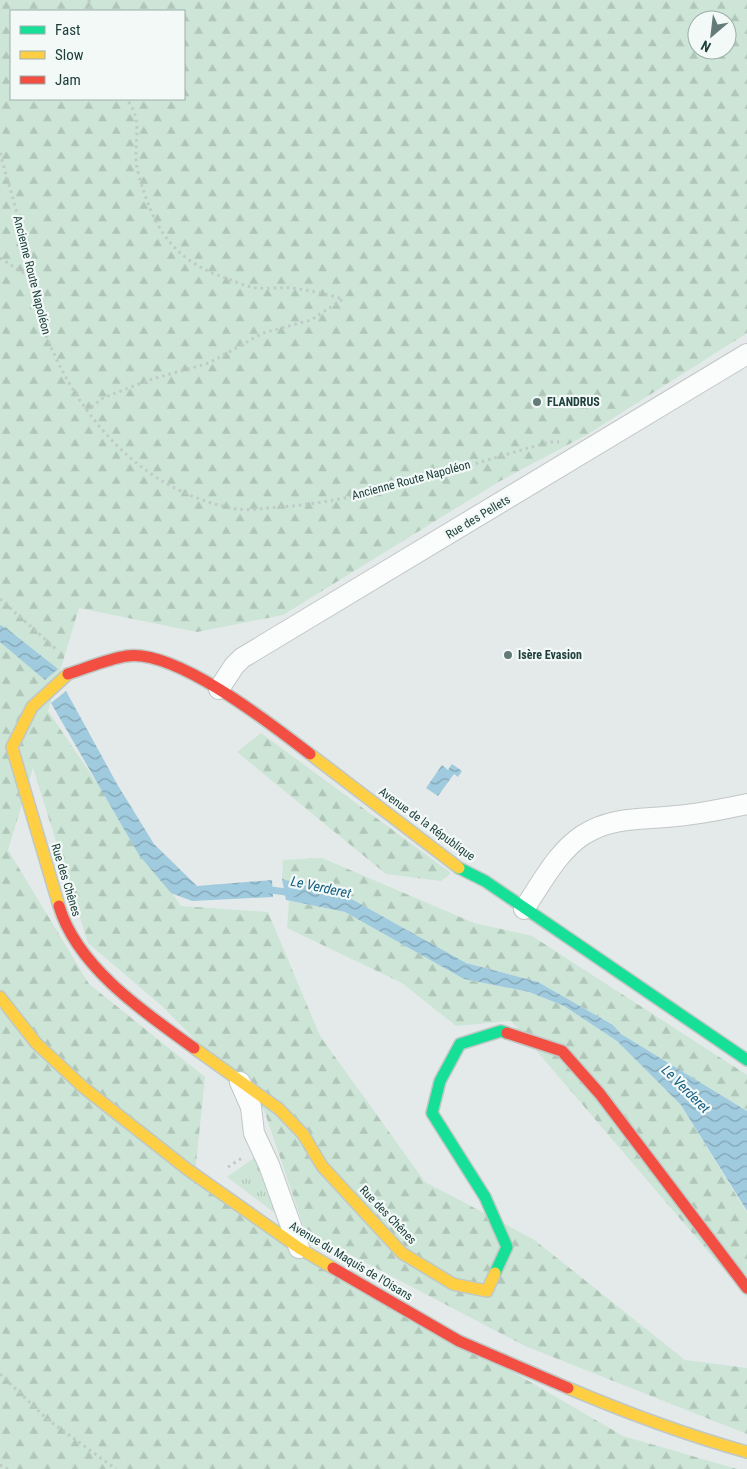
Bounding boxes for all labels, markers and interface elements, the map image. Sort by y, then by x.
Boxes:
legend [10,10,185,100]
north arrow [687,10,737,60]
text: Fast [55,21,80,39]
text: N [698,37,713,56]
text: Slow [55,46,84,64]
text: Jam [55,71,81,89]
street label: Ancienne Route Napoléon [10,214,54,336]
place label: FLANDRUS [547,395,600,409]
marker: FLANDRUS [531,396,543,408]
street label: Ancienne Route Napoléon [350,457,472,503]
street label: Rue des Pellets [443,492,513,542]
place label: Isère Evasion [518,648,582,662]
marker: Isère Evasion [502,649,514,661]
street label: Avenue de la République [376,784,478,864]
street label: Rue des Chênes [48,842,84,918]
water label: Le Verderet [289,873,354,901]
water label: Le Verderet [659,1062,714,1117]
street label: Rue des Chênes [357,1183,419,1247]
street label: Avenue du Maquis de l'Oisans [287,1219,415,1303]

